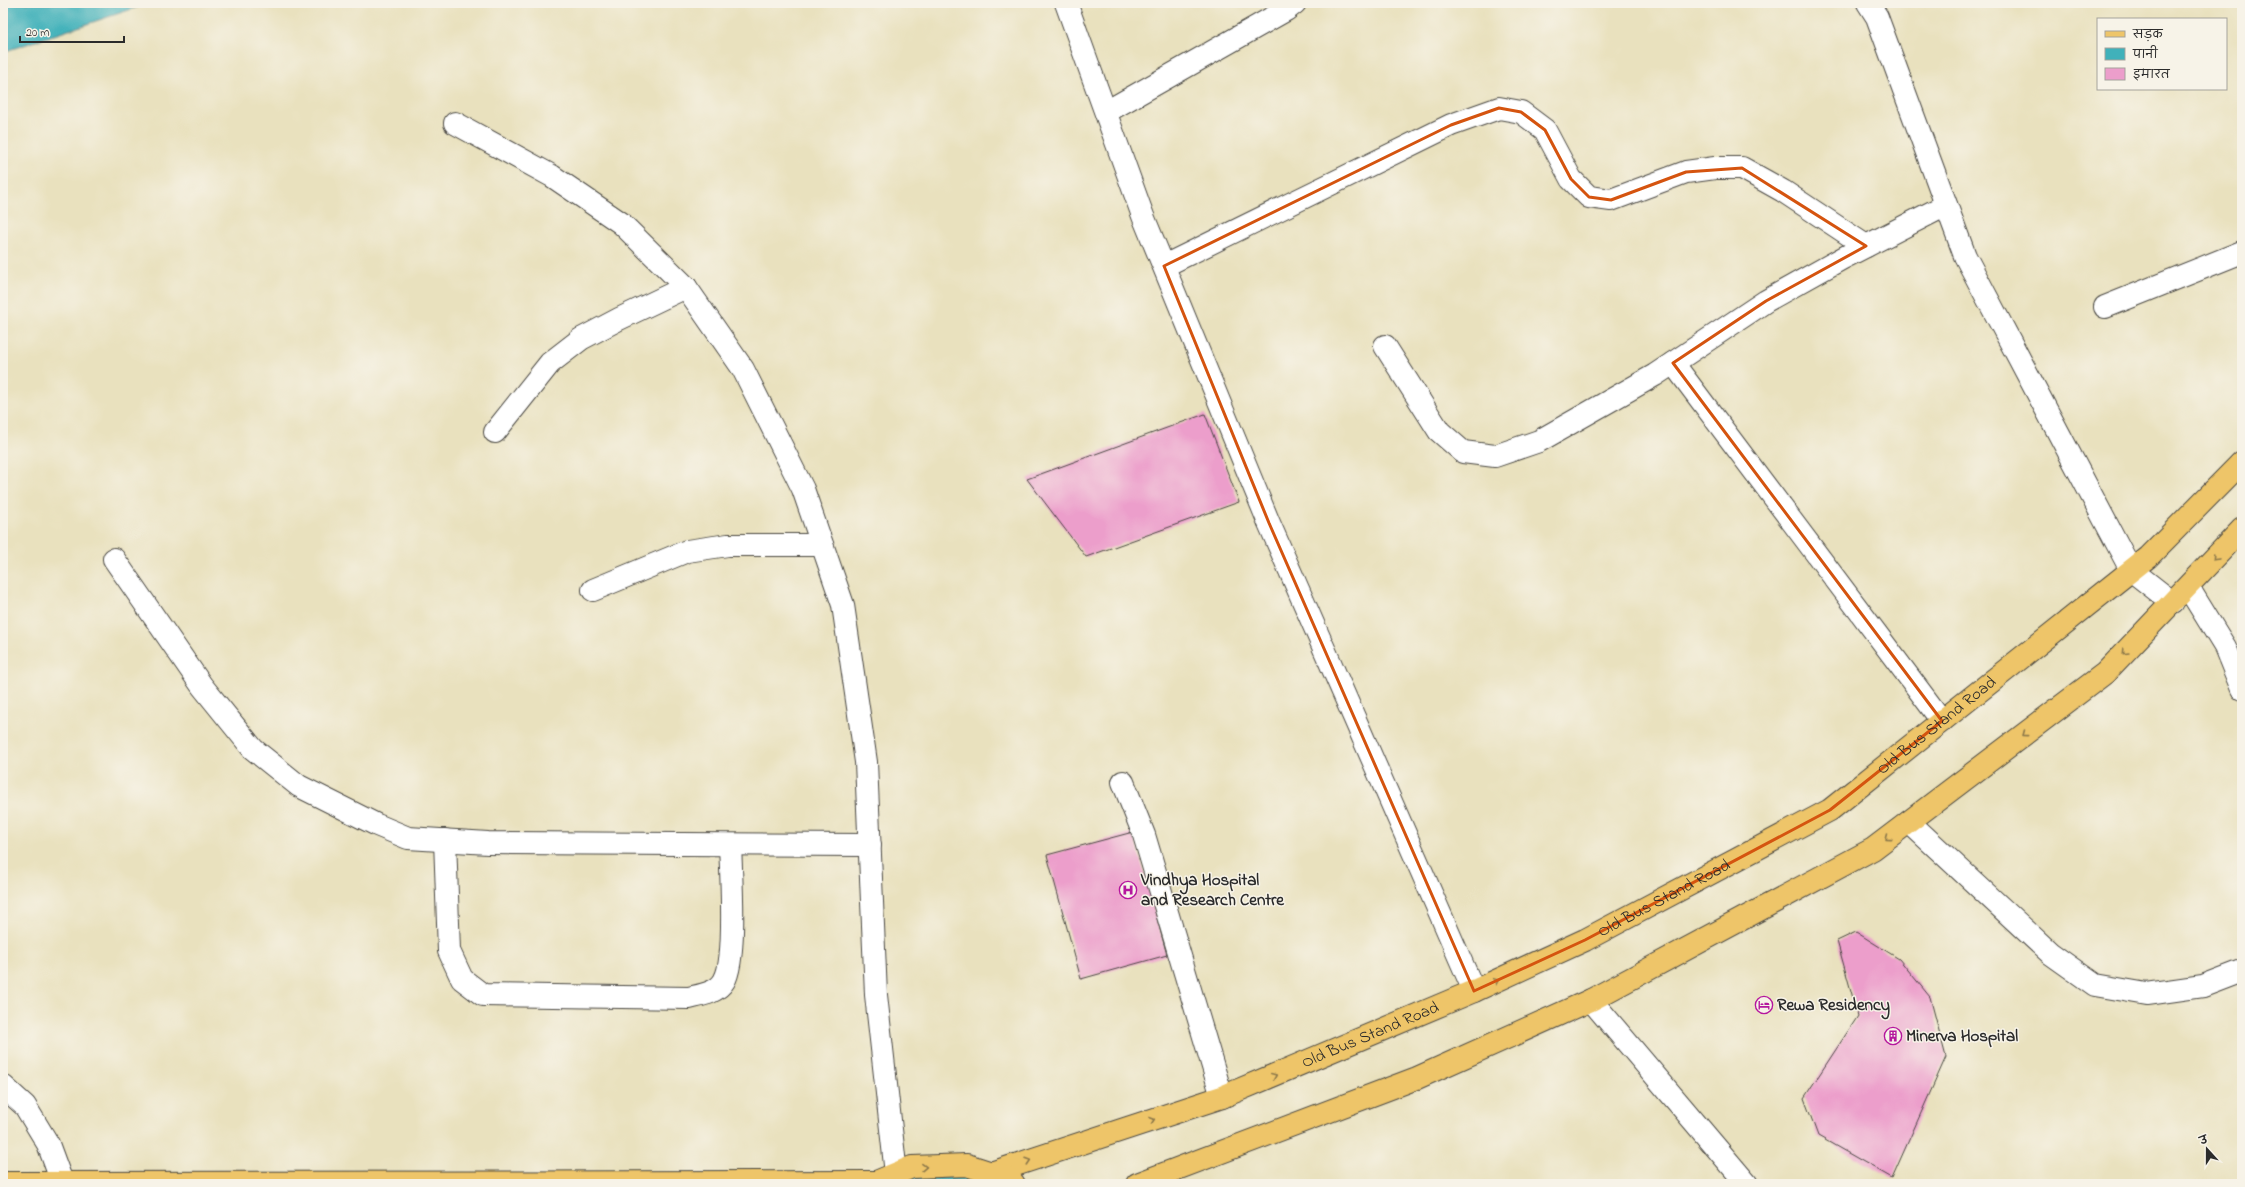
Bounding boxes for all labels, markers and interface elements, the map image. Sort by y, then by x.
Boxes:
scale bar [20,18,124,44]
legend [2097,18,2227,90]
text: 20 m [26,24,49,42]
text: सड़क [2132,26,2164,44]
text: पानी [2132,45,2158,64]
text: इमारत [2133,66,2171,84]
one-way arrow [2213,553,2220,561]
one-way arrow [2122,647,2130,655]
street label: Old Bus Stand Road [1871,670,2002,781]
one-way arrow [2022,729,2029,736]
one-way arrow [1885,833,1892,841]
street label: Old Bus Stand Road [1593,852,1735,944]
place label: Vindhya Hospital and Research Centre [1140,868,1285,913]
hospital icon: Vindhya Hospital and Research Centre [1118,880,1138,900]
one-way arrow [1492,978,1499,986]
place label: Rewa Residency [1777,993,1890,1020]
street label: Old Bus Stand Road [1298,994,1443,1075]
hotel icon: Rewa Residency [1754,995,1774,1015]
place label: Minerva Hospital [1906,1024,2018,1049]
building icon: Minerva Hospital [1883,1026,1903,1046]
one-way arrow [1270,1072,1277,1080]
one-way arrow [1148,1117,1155,1125]
north arrow [2187,1129,2227,1169]
text: उ [2197,1131,2212,1150]
one-way arrow [1024,1157,1031,1166]
one-way arrow [921,1163,927,1171]

